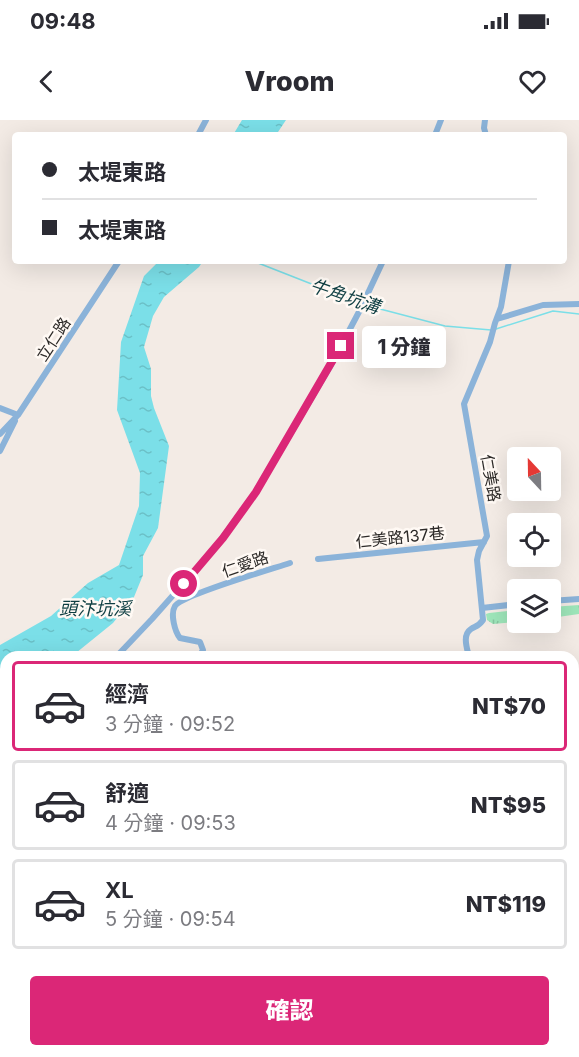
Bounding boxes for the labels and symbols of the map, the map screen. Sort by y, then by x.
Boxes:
water label: 牛角坑溝 [308,274,385,319]
street label: 立仁路 [32,313,74,365]
callout: 1 分鐘 [362,325,446,367]
route end [327,332,354,359]
north arrow [507,447,561,501]
street label: 仁美路 [477,453,505,503]
street label: 仁美路137巷 [354,522,446,552]
street label: 仁愛路 [219,547,271,581]
route start [170,570,197,597]
water label: 頭汴坑溪 [59,598,134,619]

